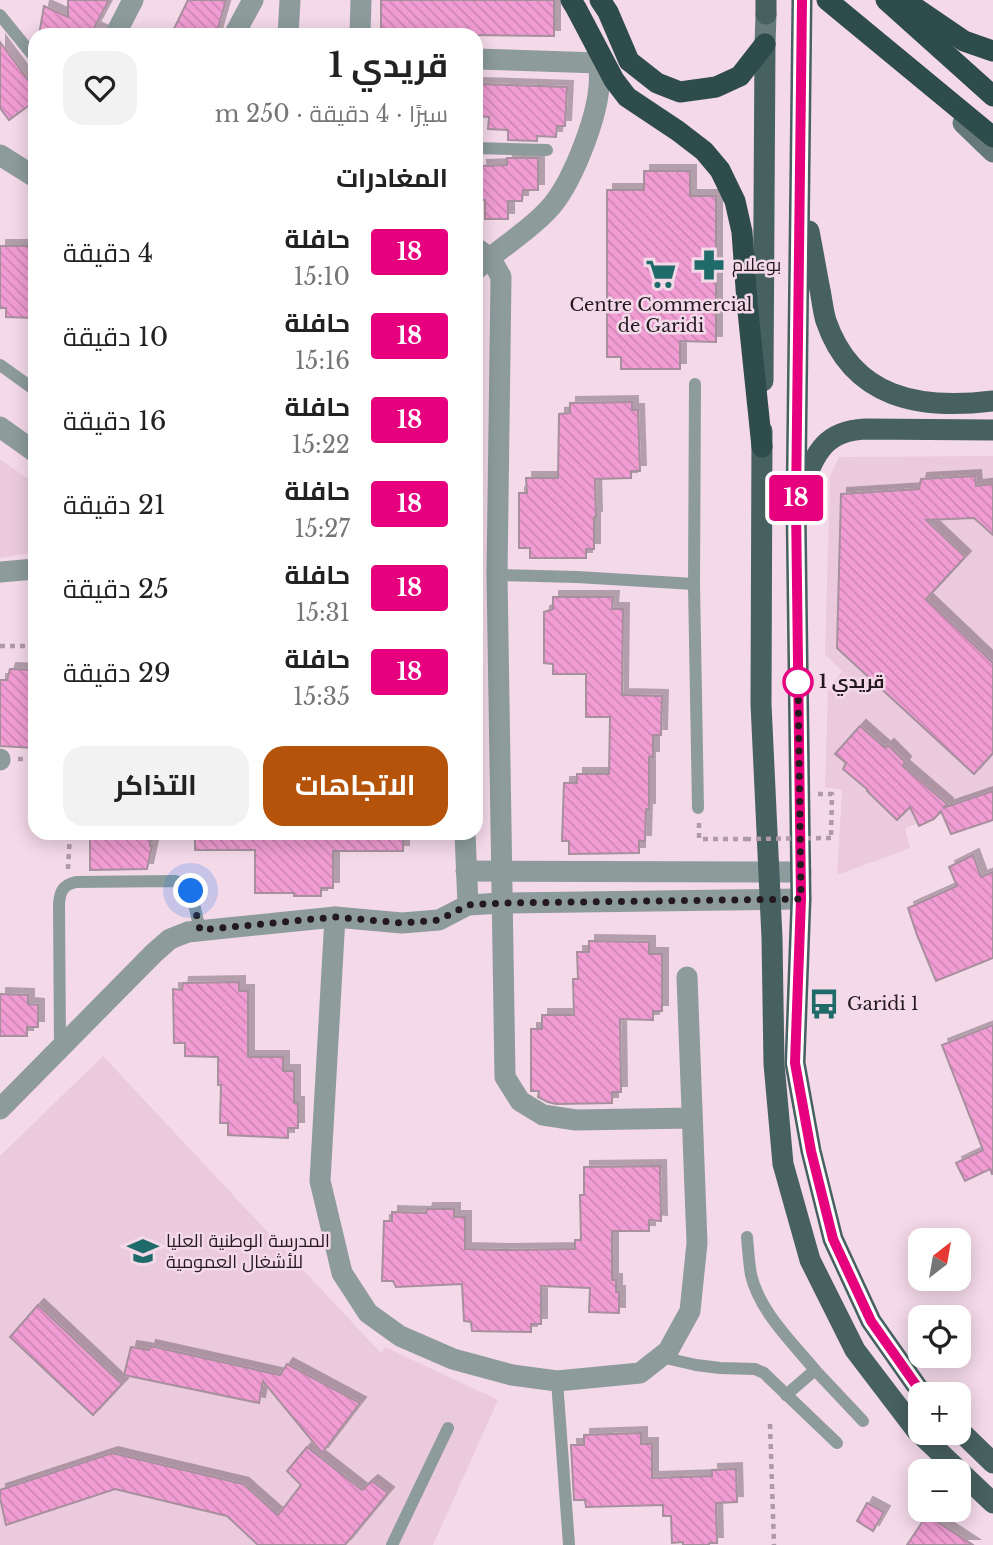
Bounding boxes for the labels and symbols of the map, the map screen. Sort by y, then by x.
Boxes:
pharmacy icon: بوعلام [692,248,726,282]
place label: بوعلام [732,254,781,277]
supermarket icon: Centre Commercial de Garidi [644,257,678,291]
place label: Centre Commercial de Garidi [570,294,753,337]
line badge: 18 [764,475,828,521]
marker: قريدي 1 [783,667,813,697]
place label: قريدي 1 [819,671,884,696]
your location [173,873,208,908]
bus stop icon: Garidi 1 [807,987,841,1021]
place label: Garidi 1 [847,993,919,1015]
north arrow [908,1228,971,1292]
place label: المدرسة الوطنية العليا للأشغال العمومية [166,1230,330,1273]
school or university icon: المدرسة الوطنية العليا للأشغال العمومية [126,1234,160,1268]

